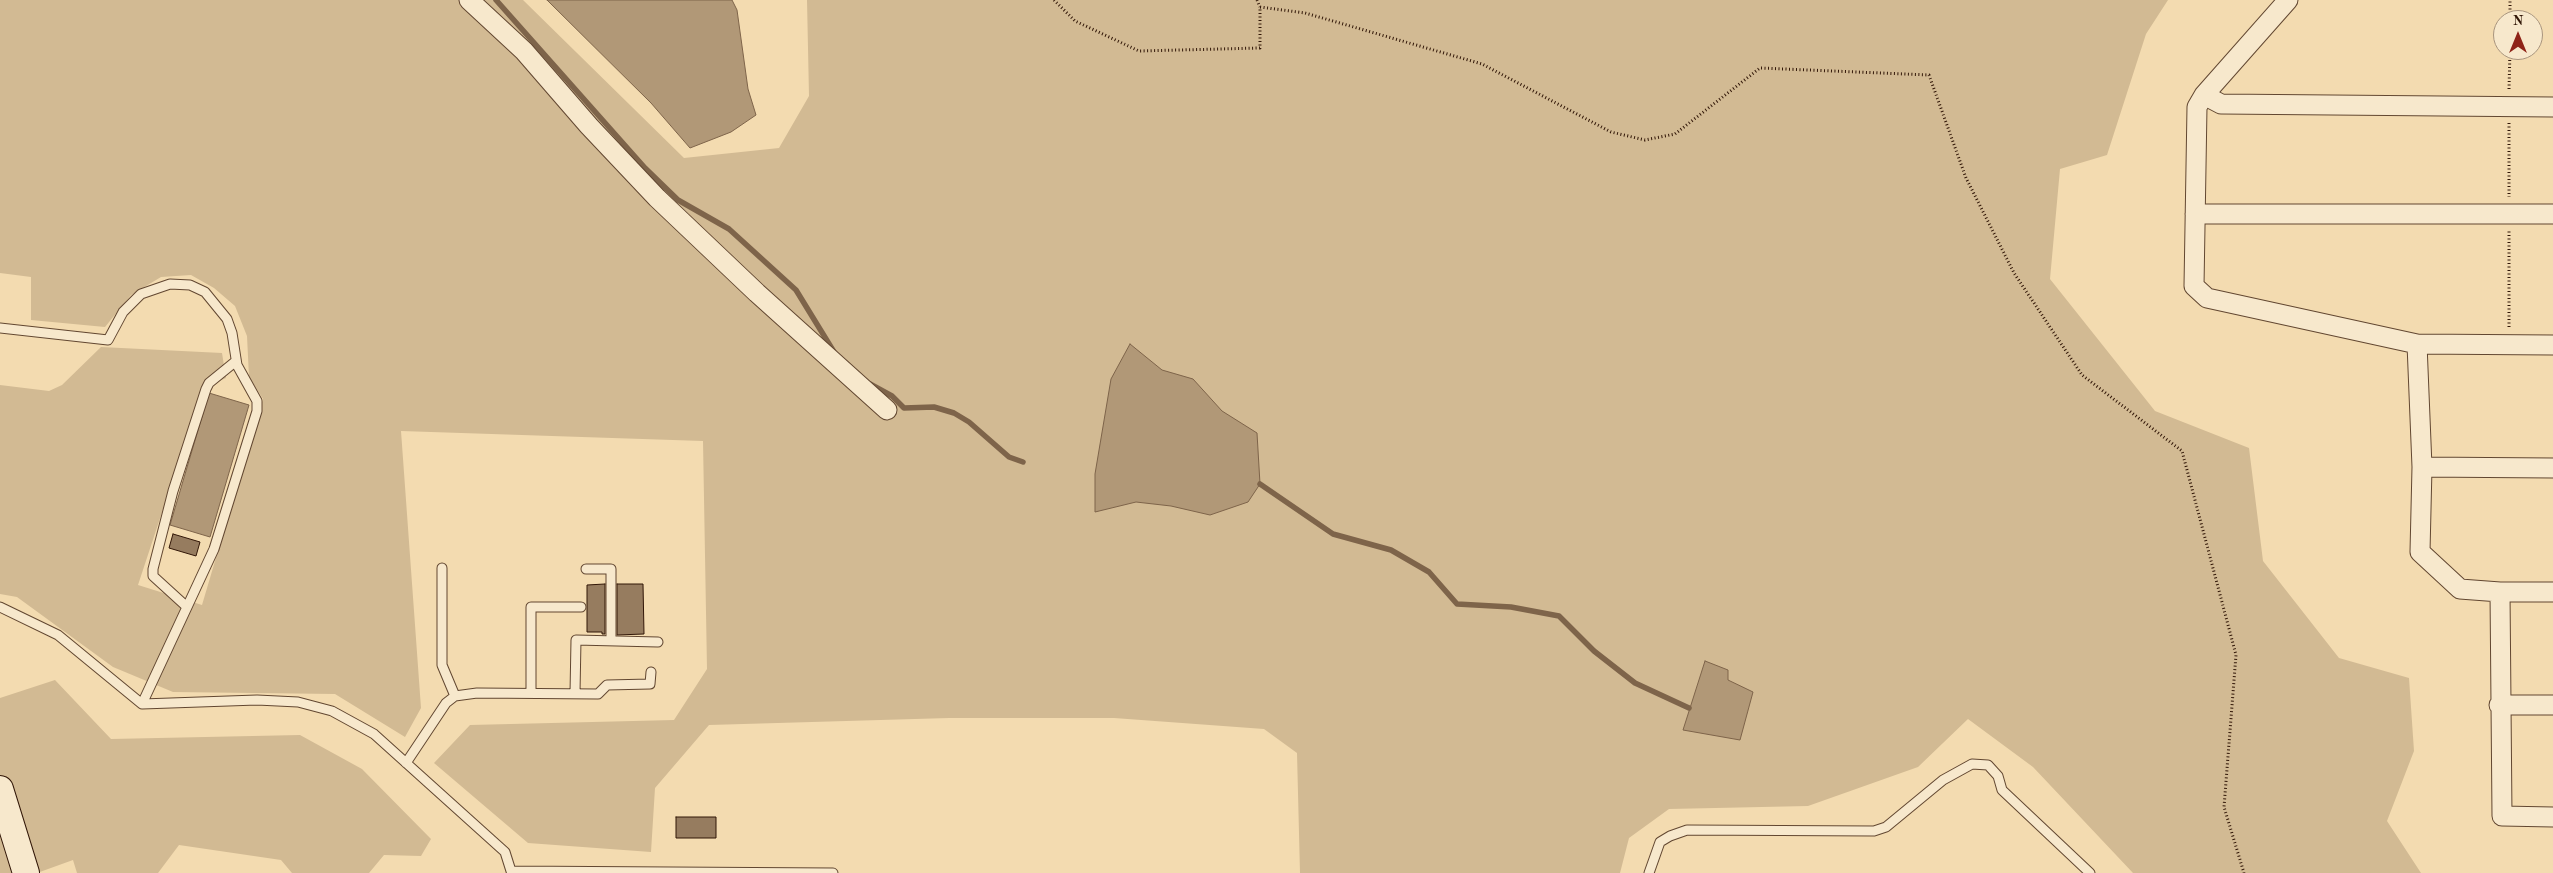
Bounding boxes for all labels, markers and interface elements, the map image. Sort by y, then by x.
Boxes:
north arrow [2493,10,2543,60]
text: N [2513,14,2523,28]

